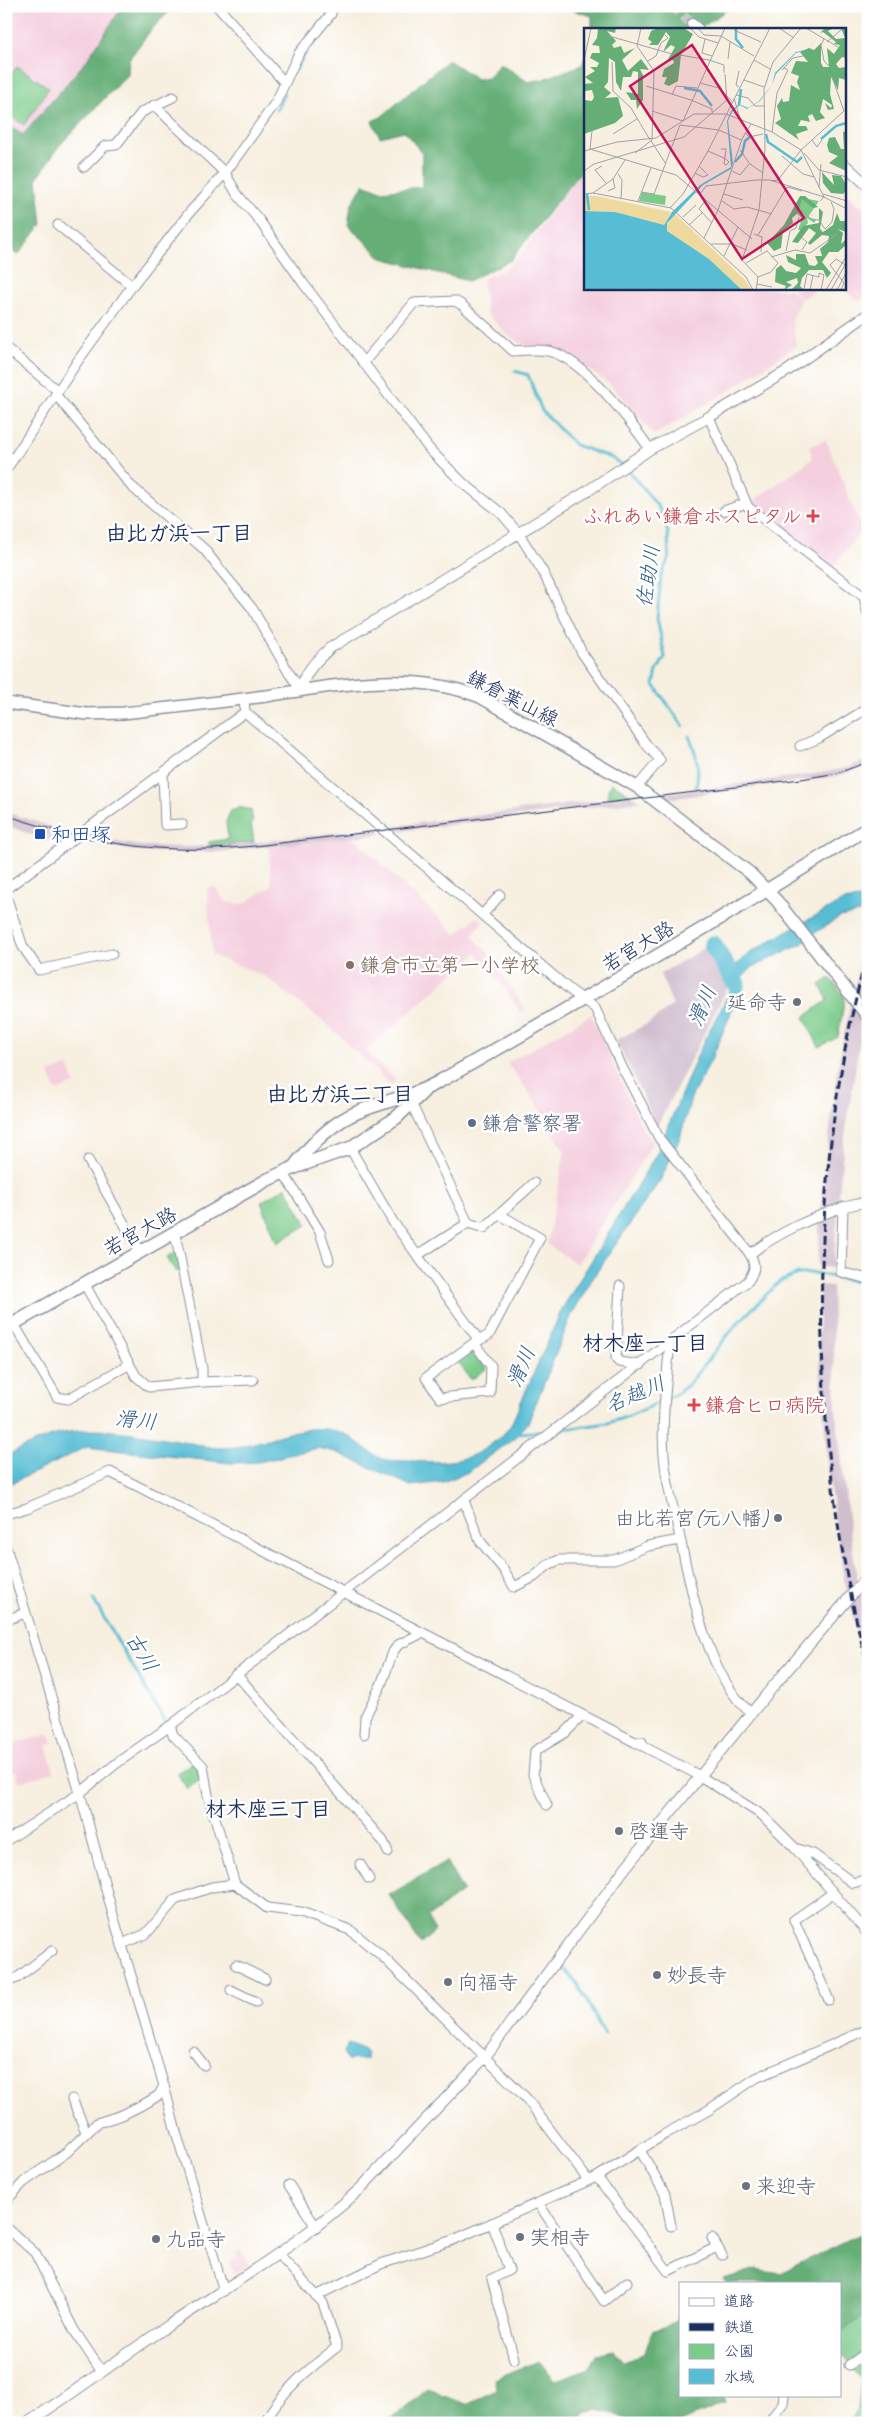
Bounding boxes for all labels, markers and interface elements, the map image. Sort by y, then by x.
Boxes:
inset map [584,28,846,290]
place label: ふれあい鎌倉ホスピタル [582,504,802,529]
marker: ふれあい鎌倉ホスピタル [806,509,820,523]
district label: 由比ガ浜一丁目 [106,520,253,546]
water label: 佐助川 [631,543,665,609]
street label: 鎌倉葉山線 [463,665,563,732]
place label: 和田塚 [51,822,111,847]
marker: 和田塚 [33,827,47,841]
street label: 若宮大路 [598,915,679,978]
place label: 鎌倉市立第一小学校 [360,953,540,978]
marker: 鎌倉市立第一小学校 [344,959,356,971]
water label: 滑川 [682,982,722,1030]
place label: 延命寺 [727,990,787,1015]
marker: 延命寺 [791,996,803,1008]
district label: 由比ガ浜二丁目 [267,1081,414,1107]
place label: 鎌倉警察署 [482,1111,582,1136]
marker: 鎌倉警察署 [466,1117,478,1129]
street label: 若宮大路 [99,1201,181,1262]
district label: 材木座一丁目 [582,1330,708,1356]
water label: 滑川 [501,1343,541,1391]
water label: 名越川 [601,1370,669,1418]
place label: 鎌倉ヒロ病院 [705,1393,825,1418]
marker: 鎌倉ヒロ病院 [687,1398,701,1412]
water label: 滑川 [114,1405,158,1435]
place label: 由比若宮(元八幡) [615,1506,769,1531]
marker: 由比若宮(元八幡) [772,1512,784,1524]
water label: 古川 [120,1627,164,1677]
district label: 材木座三丁目 [205,1796,331,1822]
place label: 啓運寺 [629,1819,689,1844]
marker: 啓運寺 [613,1825,625,1837]
place label: 妙長寺 [667,1963,727,1988]
marker: 妙長寺 [651,1969,663,1981]
place label: 向福寺 [458,1970,518,1995]
marker: 向福寺 [442,1976,454,1988]
place label: 来迎寺 [756,2174,816,2199]
marker: 来迎寺 [740,2180,752,2192]
place label: 実相寺 [530,2225,590,2250]
place label: 九品寺 [166,2227,226,2252]
marker: 実相寺 [514,2231,526,2243]
marker: 九品寺 [150,2233,162,2245]
legend [679,2282,842,2396]
text: 道路 [724,2292,754,2311]
text: 鉄道 [724,2318,754,2337]
text: 公園 [724,2342,754,2361]
text: 水域 [724,2368,754,2387]

